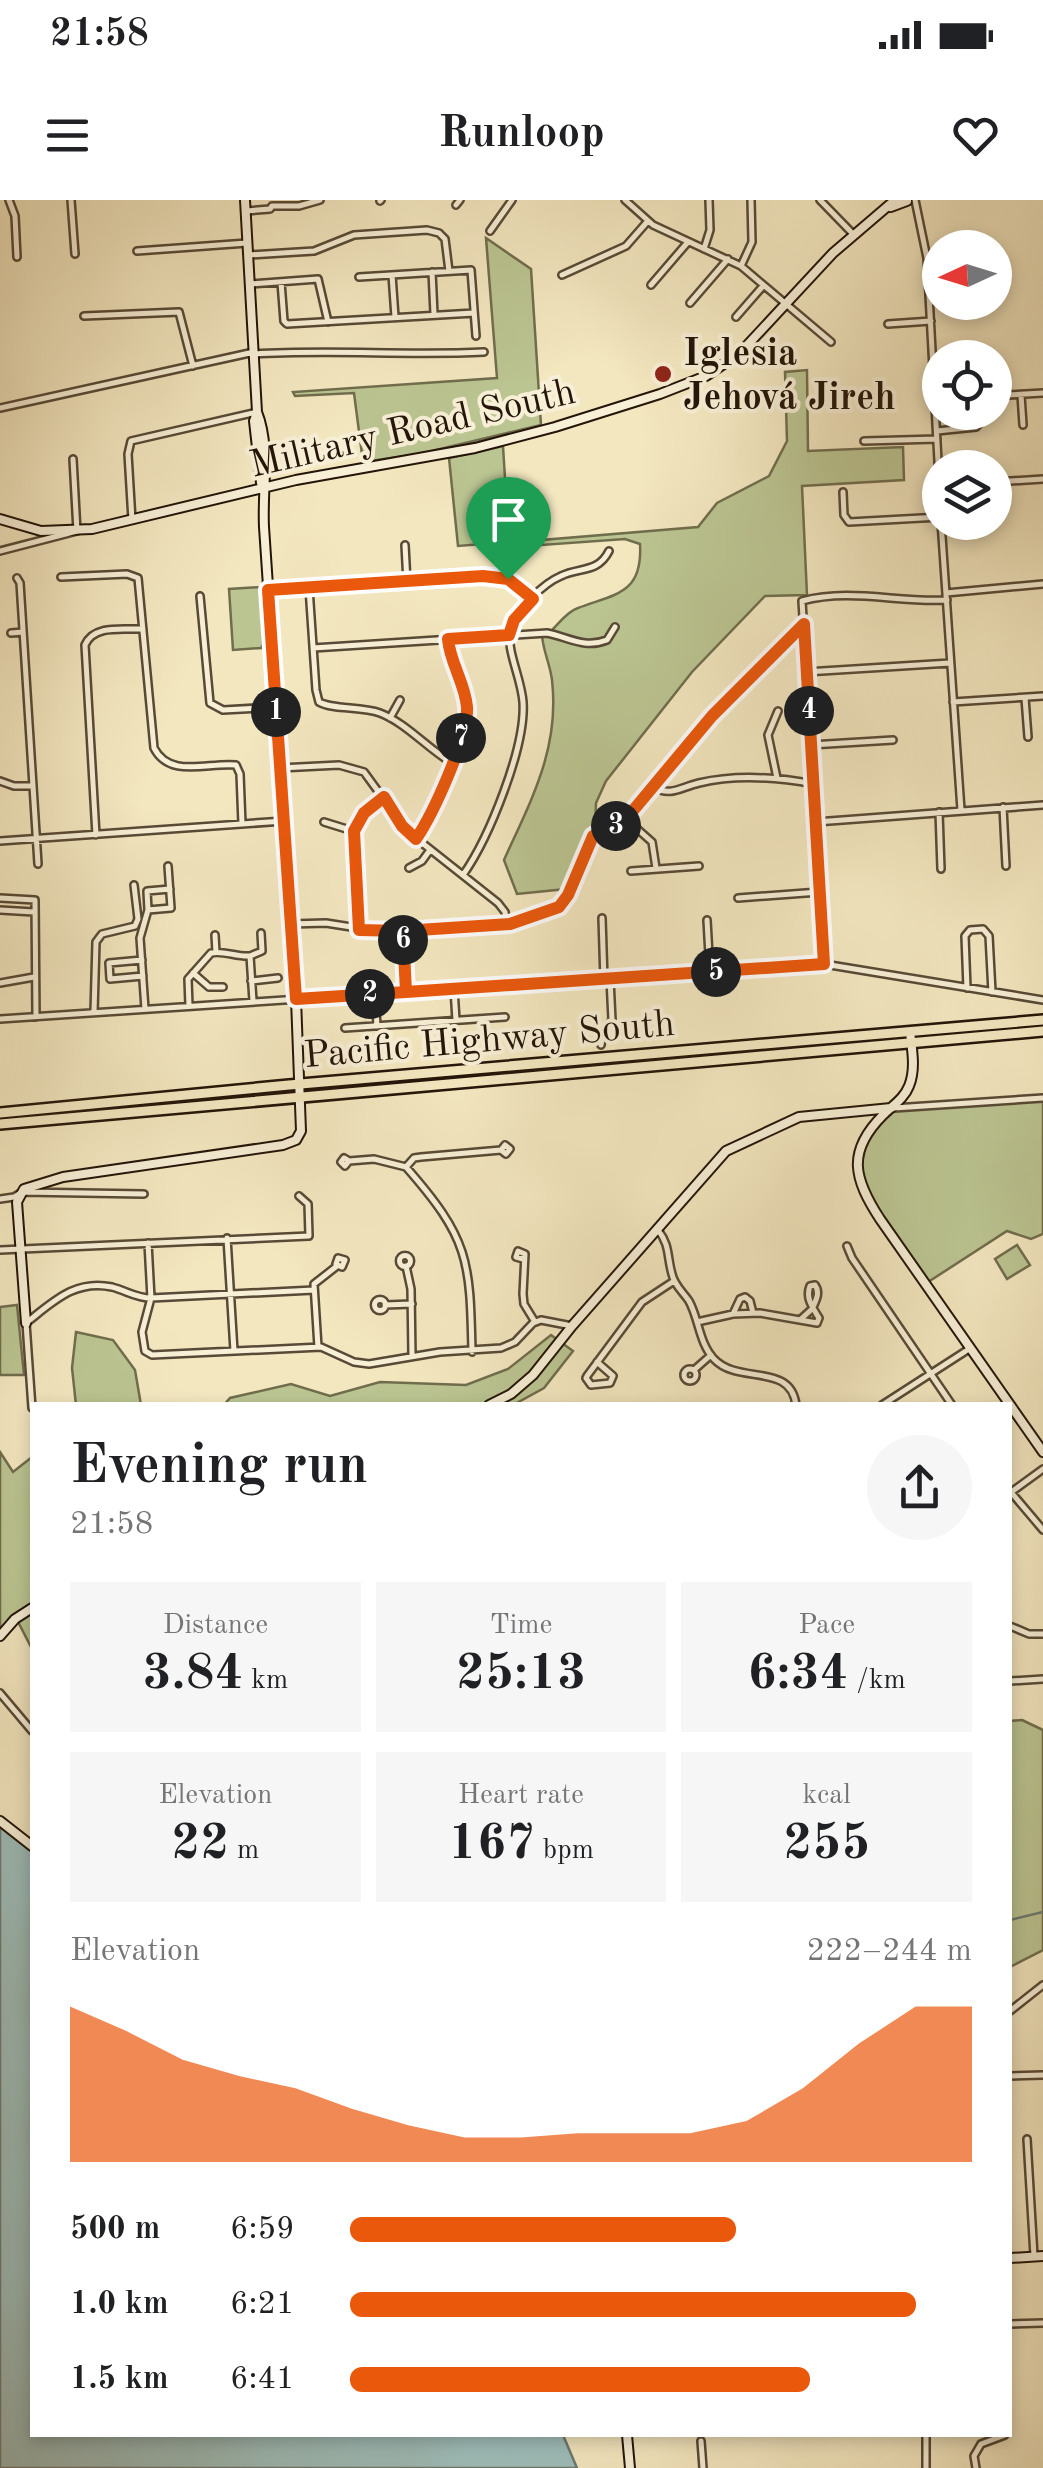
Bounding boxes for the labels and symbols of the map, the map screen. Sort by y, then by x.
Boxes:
north arrow [922,230,1012,320]
place label: Iglesia Jehová Jireh [683,336,895,418]
marker: Iglesia Jehová Jireh [652,363,674,385]
street label: Military Road South [246,374,579,486]
pin [466,477,551,580]
pin: 4 [784,686,834,736]
pin: 1 [251,687,301,737]
pin: 7 [436,713,486,763]
pin: 3 [591,801,641,851]
pin: 6 [378,915,428,965]
pin: 5 [691,947,741,997]
pin: 2 [345,969,395,1019]
street label: Pacific Highway South [302,1006,676,1076]

